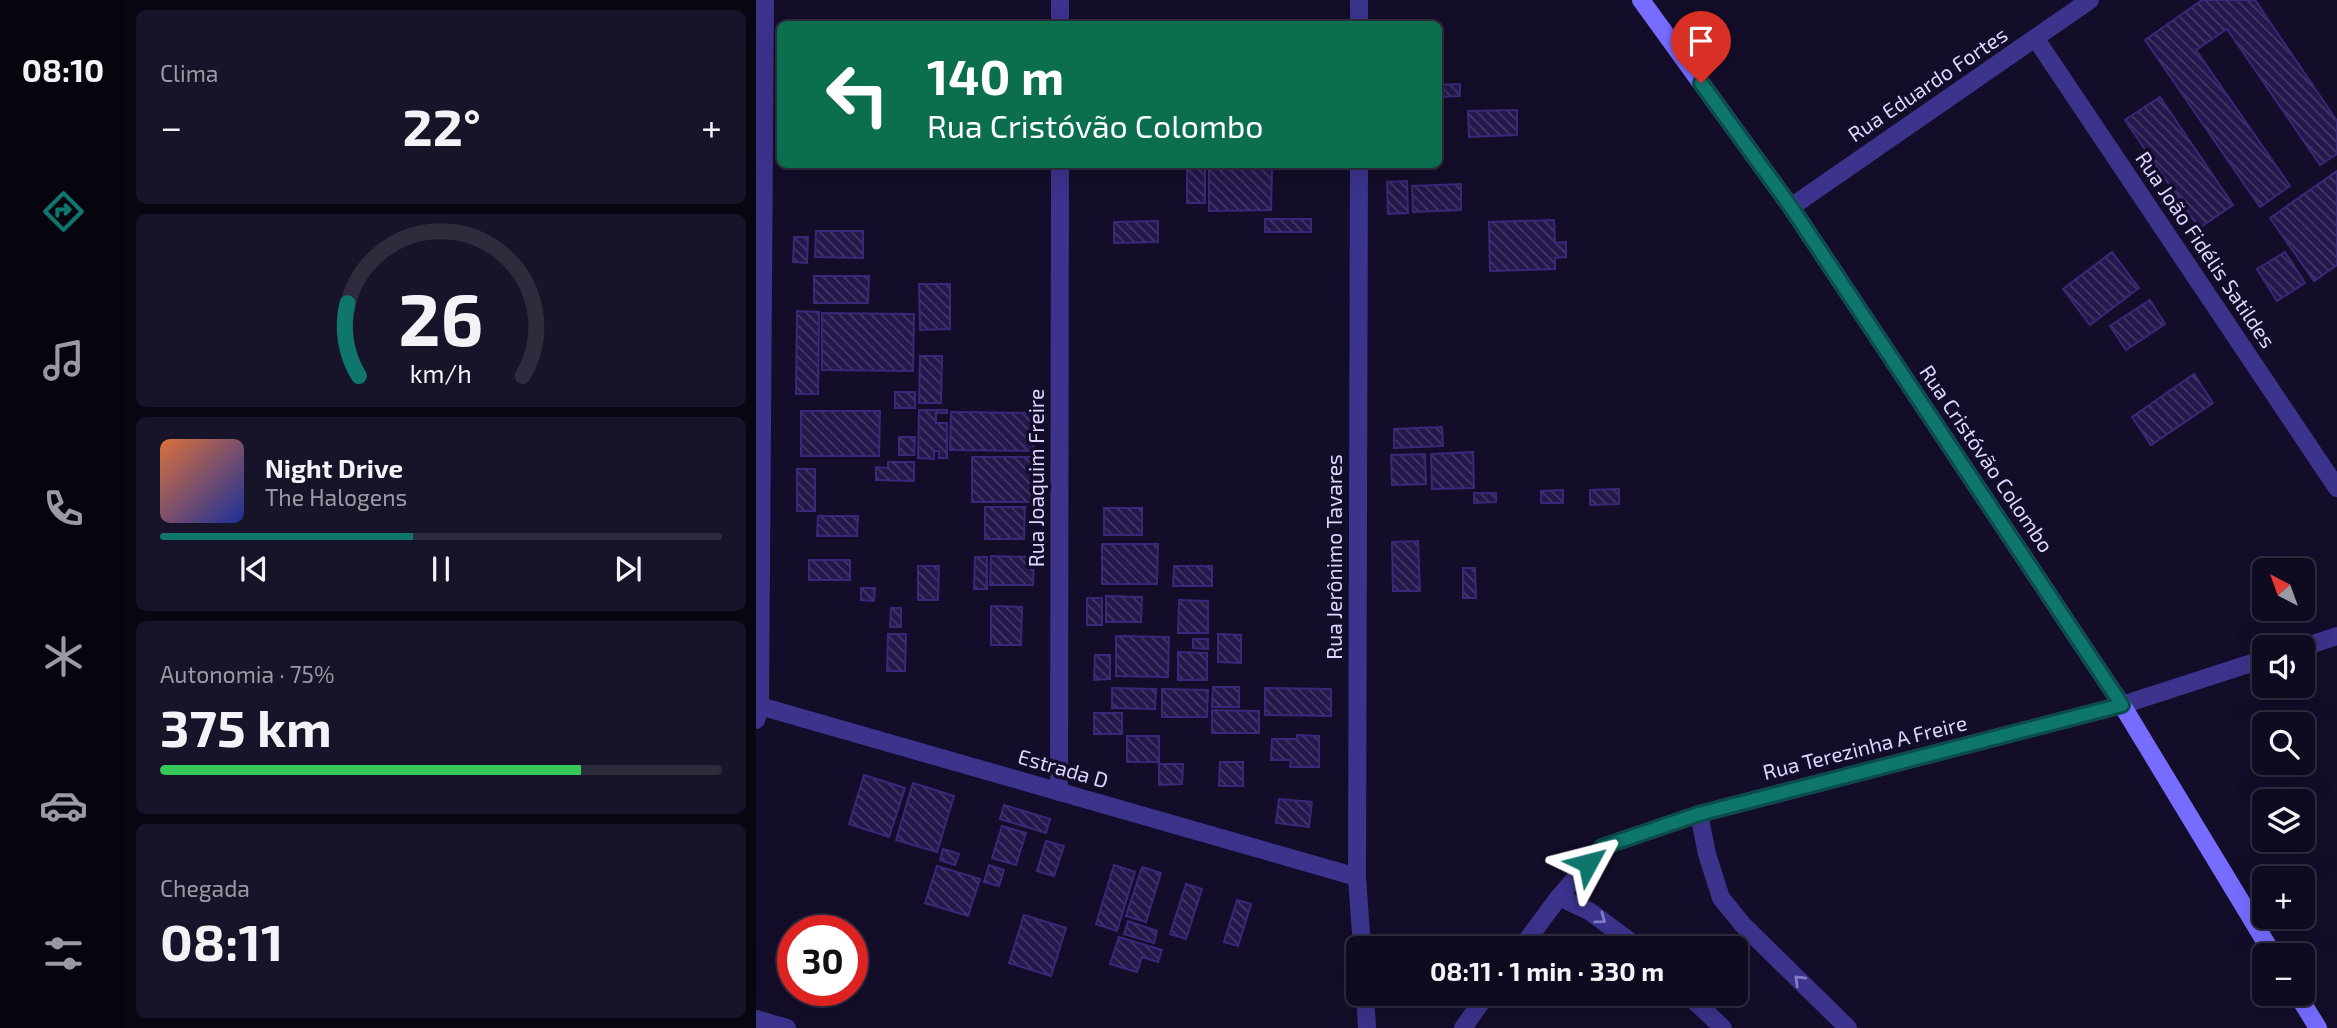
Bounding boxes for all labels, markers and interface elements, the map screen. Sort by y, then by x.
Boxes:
pin [1671,11,1731,83]
street label: Rua Eduardo Fortes [1843,21,2011,146]
icon: arrive [1682,22,1720,60]
text: 140 m [927,46,1064,105]
icon: left [812,49,903,140]
text: 08:10 [22,50,104,88]
text: Clima [160,59,218,87]
text: 22° [402,94,481,156]
text: − [160,103,182,149]
text: + [701,103,722,149]
text: Rua Cristóvão Colombo [927,106,1263,144]
street label: Rua João Fidélis Satildes [2131,146,2281,352]
icon: directions [39,187,88,236]
text: 26 [398,274,484,362]
icon: music [39,336,88,385]
text: km/h [410,358,472,388]
street label: Rua Cristóvão Colombo [1915,360,2059,557]
street label: Rua Joaquim Freire [1023,389,1048,567]
text: Night Drive [265,452,403,483]
street label: Rua Jerônimo Tavares [1321,454,1346,660]
text: The Halogens [265,483,407,511]
icon: phone [39,484,88,533]
icon: previous [235,550,273,588]
icon: pause [422,550,460,588]
icon: next [609,550,647,588]
north arrow [2252,558,2315,621]
map controls [2252,558,2315,1006]
icon: climate [39,632,88,681]
button: sound [2252,635,2315,698]
text: Autonomia · 75% [160,660,335,688]
text: 375 km [160,695,332,757]
street label: Rua Terezinha A Freire [1760,709,1969,784]
button: search [2252,712,2315,775]
street label: Estrada D [1015,743,1111,792]
icon: car [39,781,88,830]
button: layers [2252,789,2315,852]
position arrow [1551,826,1625,900]
button: + [2252,866,2315,929]
text: Chegada [160,874,250,902]
text: 08:11 [160,909,284,971]
one-way arrow [1593,911,1606,923]
speed limit sign: 30 [777,915,868,1006]
icon: filters [39,929,88,978]
button: − [2252,943,2315,1006]
text: 08:11 · 1 min · 330 m [1430,955,1664,986]
one-way arrow [1794,976,1807,989]

